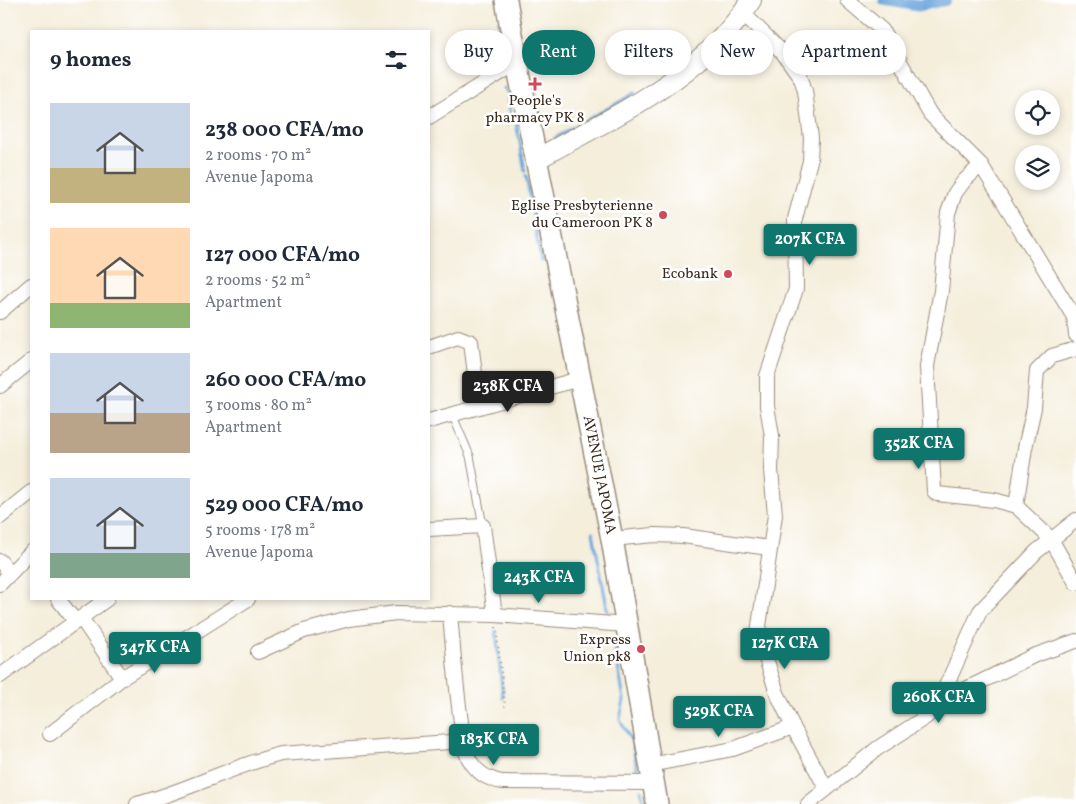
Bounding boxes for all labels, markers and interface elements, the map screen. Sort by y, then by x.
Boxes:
chip: Buy [445,30,512,75]
chip: Rent [522,30,595,75]
chip: Filters [605,30,691,75]
chip: New [701,30,773,75]
chip: Apartment [783,30,906,75]
text: 9 homes [50,46,131,75]
icon: filters [382,46,410,74]
marker: People's pharmacy PK 8 [529,78,541,90]
map controls [1015,90,1060,190]
button: locate [1015,90,1060,135]
place label: People's pharmacy PK 8 [486,91,584,129]
text: 238 000 CFA/mo [205,116,364,145]
icon: home [90,123,150,183]
text: 2 rooms · 70 m² [205,145,311,167]
button: layers [1015,145,1060,190]
text: Avenue Japoma [205,167,314,189]
place label: Eglise Presbyterienne du Cameroon PK 8 [511,196,653,234]
marker: Eglise Presbyterienne du Cameroon PK 8 [657,209,669,221]
pin: 207K CFA [758,224,862,266]
text: 207K CFA [775,229,845,251]
text: 127 000 CFA/mo [205,241,360,270]
icon: home [90,248,150,308]
place label: Ecobank [662,264,718,285]
marker: Ecobank [722,268,734,280]
text: 2 rooms · 52 m² [205,270,311,292]
text: Apartment [205,292,282,314]
text: 260 000 CFA/mo [205,366,366,395]
pin: 238K CFA [456,370,560,413]
icon: home [90,373,150,433]
text: 238K CFA [473,376,543,398]
text: 3 rooms · 80 m² [205,395,312,417]
street label: AVENUE JAPOMA [577,414,621,537]
text: Apartment [205,417,282,439]
pin: 352K CFA [867,428,971,470]
text: 352K CFA [884,433,954,455]
text: 529 000 CFA/mo [205,491,363,520]
icon: home [90,498,150,558]
text: 5 rooms · 178 m² [205,520,315,542]
text: Avenue Japoma [205,542,314,564]
pin: 243K CFA [487,562,591,604]
text: 243K CFA [504,567,574,589]
pin: 127K CFA [733,628,837,670]
place label: Express Union pk8 [563,630,631,668]
pin: 347K CFA [103,632,207,674]
text: 127K CFA [751,633,819,655]
text: 347K CFA [120,637,190,659]
marker: Express Union pk8 [635,643,647,655]
pin: 260K CFA [887,682,991,724]
text: 260K CFA [903,687,975,709]
pin: 529K CFA [667,696,771,738]
text: 529K CFA [684,701,754,723]
pin: 183K CFA [442,724,546,766]
text: 183K CFA [460,729,528,751]

